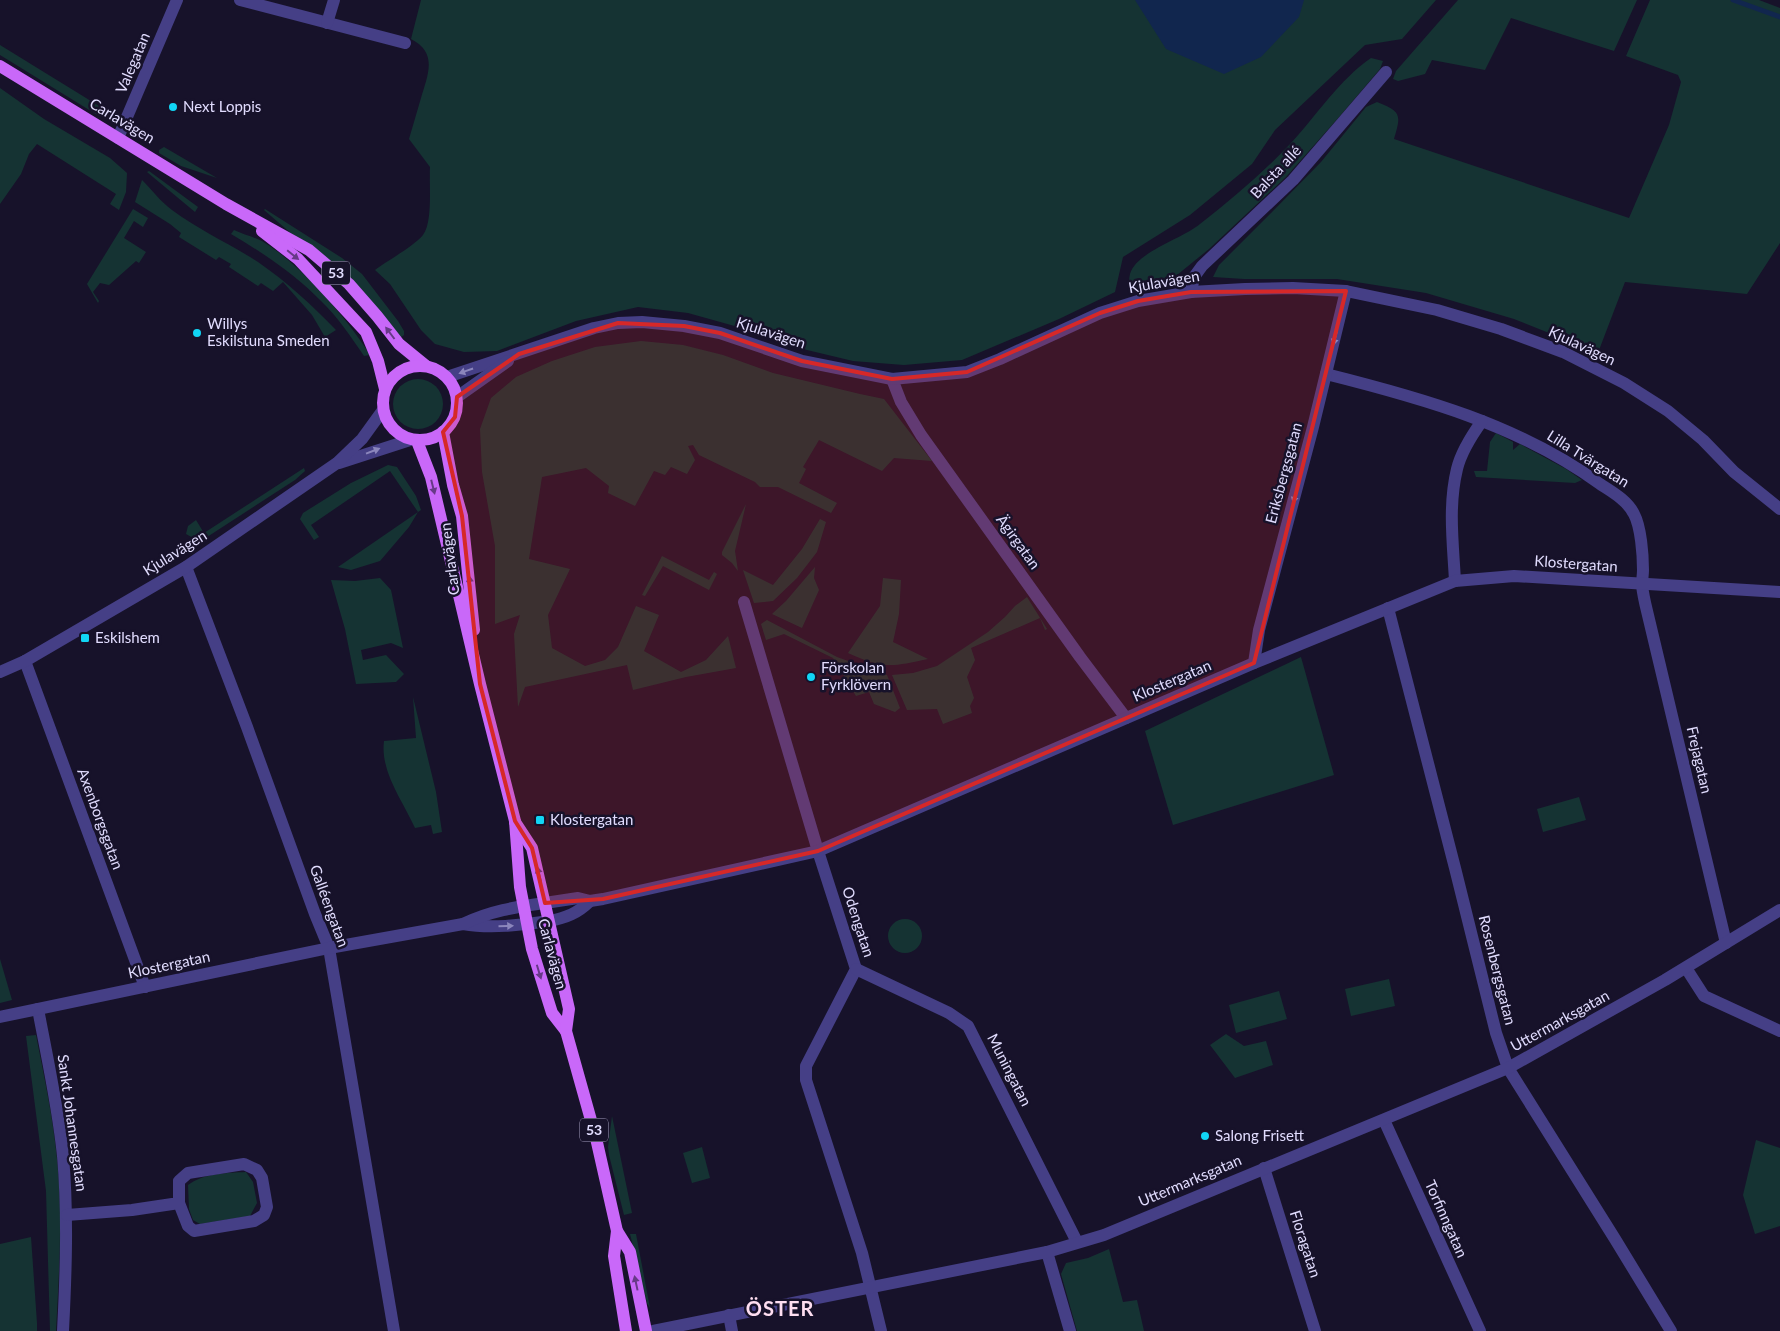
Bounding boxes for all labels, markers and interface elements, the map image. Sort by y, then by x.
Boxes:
street label: Valegatan [111,29,153,96]
street label: Carlavägen [87,94,158,147]
place label: Next Loppis [183,97,261,115]
marker: Next Loppis [167,101,179,113]
street label: Balsta allé [1246,141,1304,202]
one-way arrow [286,249,299,260]
road number: 53 [322,262,350,284]
street label: Kjulavägen [1127,266,1201,296]
street label: Kjulavägen [734,312,808,352]
place label: Willys Eskilstuna Smeden [207,314,330,349]
street label: Kjulavägen [1546,322,1619,368]
marker: Willys Eskilstuna Smeden [191,327,203,339]
one-way arrow [385,327,396,340]
one-way arrow [1331,331,1339,346]
one-way arrow [459,367,474,375]
street label: Eriksbergsgatan [1261,420,1305,525]
street label: Lilla Tvärgatan [1544,426,1633,491]
one-way arrow [366,447,381,455]
one-way arrow [429,479,437,494]
one-way arrow [1290,488,1298,503]
street label: Ägirgatan [993,511,1045,572]
street label: Carlavägen [436,522,462,596]
street label: Kjulavägen [139,526,210,579]
street label: Klostergatan [1534,551,1618,575]
one-way arrow [466,575,474,591]
place label: Eskilshem [95,628,160,646]
marker: Eskilshem [79,632,91,644]
street label: Klostergatan [1130,656,1214,705]
place label: Förskolan Fyrklövern [821,658,891,693]
marker: Förskolan Fyrklövern [805,671,817,683]
street label: Frejagatan [1684,724,1716,795]
street label: Axenborgsgatan [74,766,128,872]
place label: Klostergatan [550,810,633,828]
marker: Klostergatan [534,814,546,826]
street label: Galléengatan [307,862,353,949]
one-way arrow [535,866,543,881]
street label: Odengatan [839,884,879,959]
street label: Rosenbergsgatan [1476,913,1520,1026]
street label: Carlavägen [535,916,571,991]
one-way arrow [498,921,514,929]
street label: Klostergatan [126,947,211,981]
one-way arrow [536,964,543,979]
street label: Uttermarksgatan [1507,986,1612,1055]
street label: Muningatan [984,1030,1036,1109]
street label: Sankt Johannesgatan [54,1053,92,1193]
road number: 53 [580,1118,608,1142]
place label: Salong Frisett [1215,1126,1305,1144]
marker: Salong Frisett [1199,1130,1211,1142]
street label: Uttermarksgatan [1135,1150,1244,1210]
street label: Torfinngatan [1422,1177,1472,1260]
street label: Floragatan [1287,1208,1325,1280]
one-way arrow [632,1276,640,1291]
district label: ÖSTER [746,1296,814,1320]

